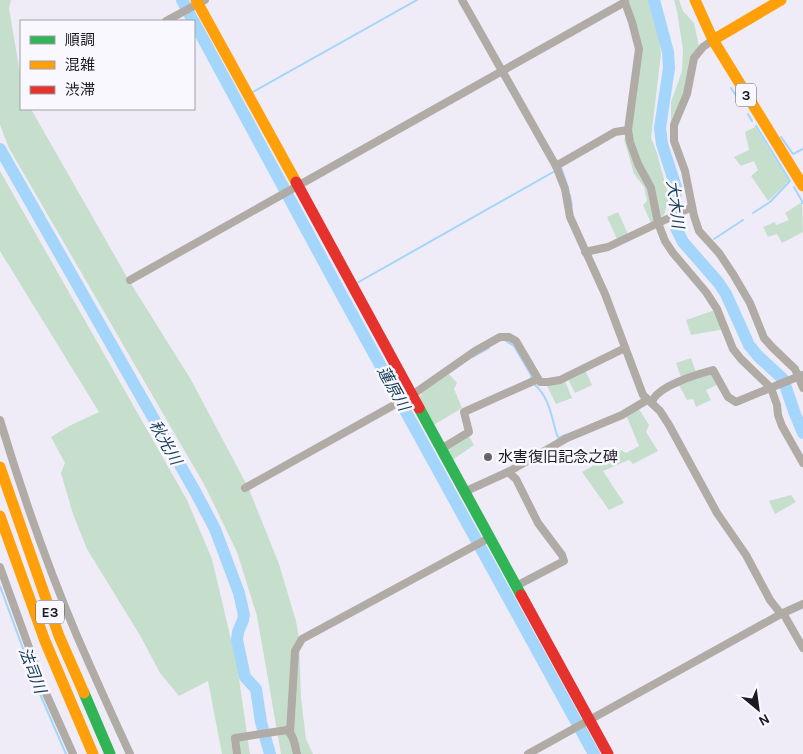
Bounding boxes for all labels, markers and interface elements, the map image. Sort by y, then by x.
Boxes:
legend [20,20,195,110]
text: 順調 [65,31,95,49]
text: 混雑 [65,56,95,74]
text: 渋滞 [65,81,95,99]
road number: 3 [736,84,756,106]
water label: 大木川 [663,179,688,231]
water label: 蓮原川 [374,363,414,416]
water label: 秋光川 [146,417,186,470]
place label: 水害復旧記念之碑 [498,448,618,466]
marker: 水害復旧記念之碑 [482,451,494,463]
road number: E3 [36,600,64,624]
water label: 法司川 [15,644,51,698]
north arrow [733,684,783,734]
text: N [756,710,773,730]

